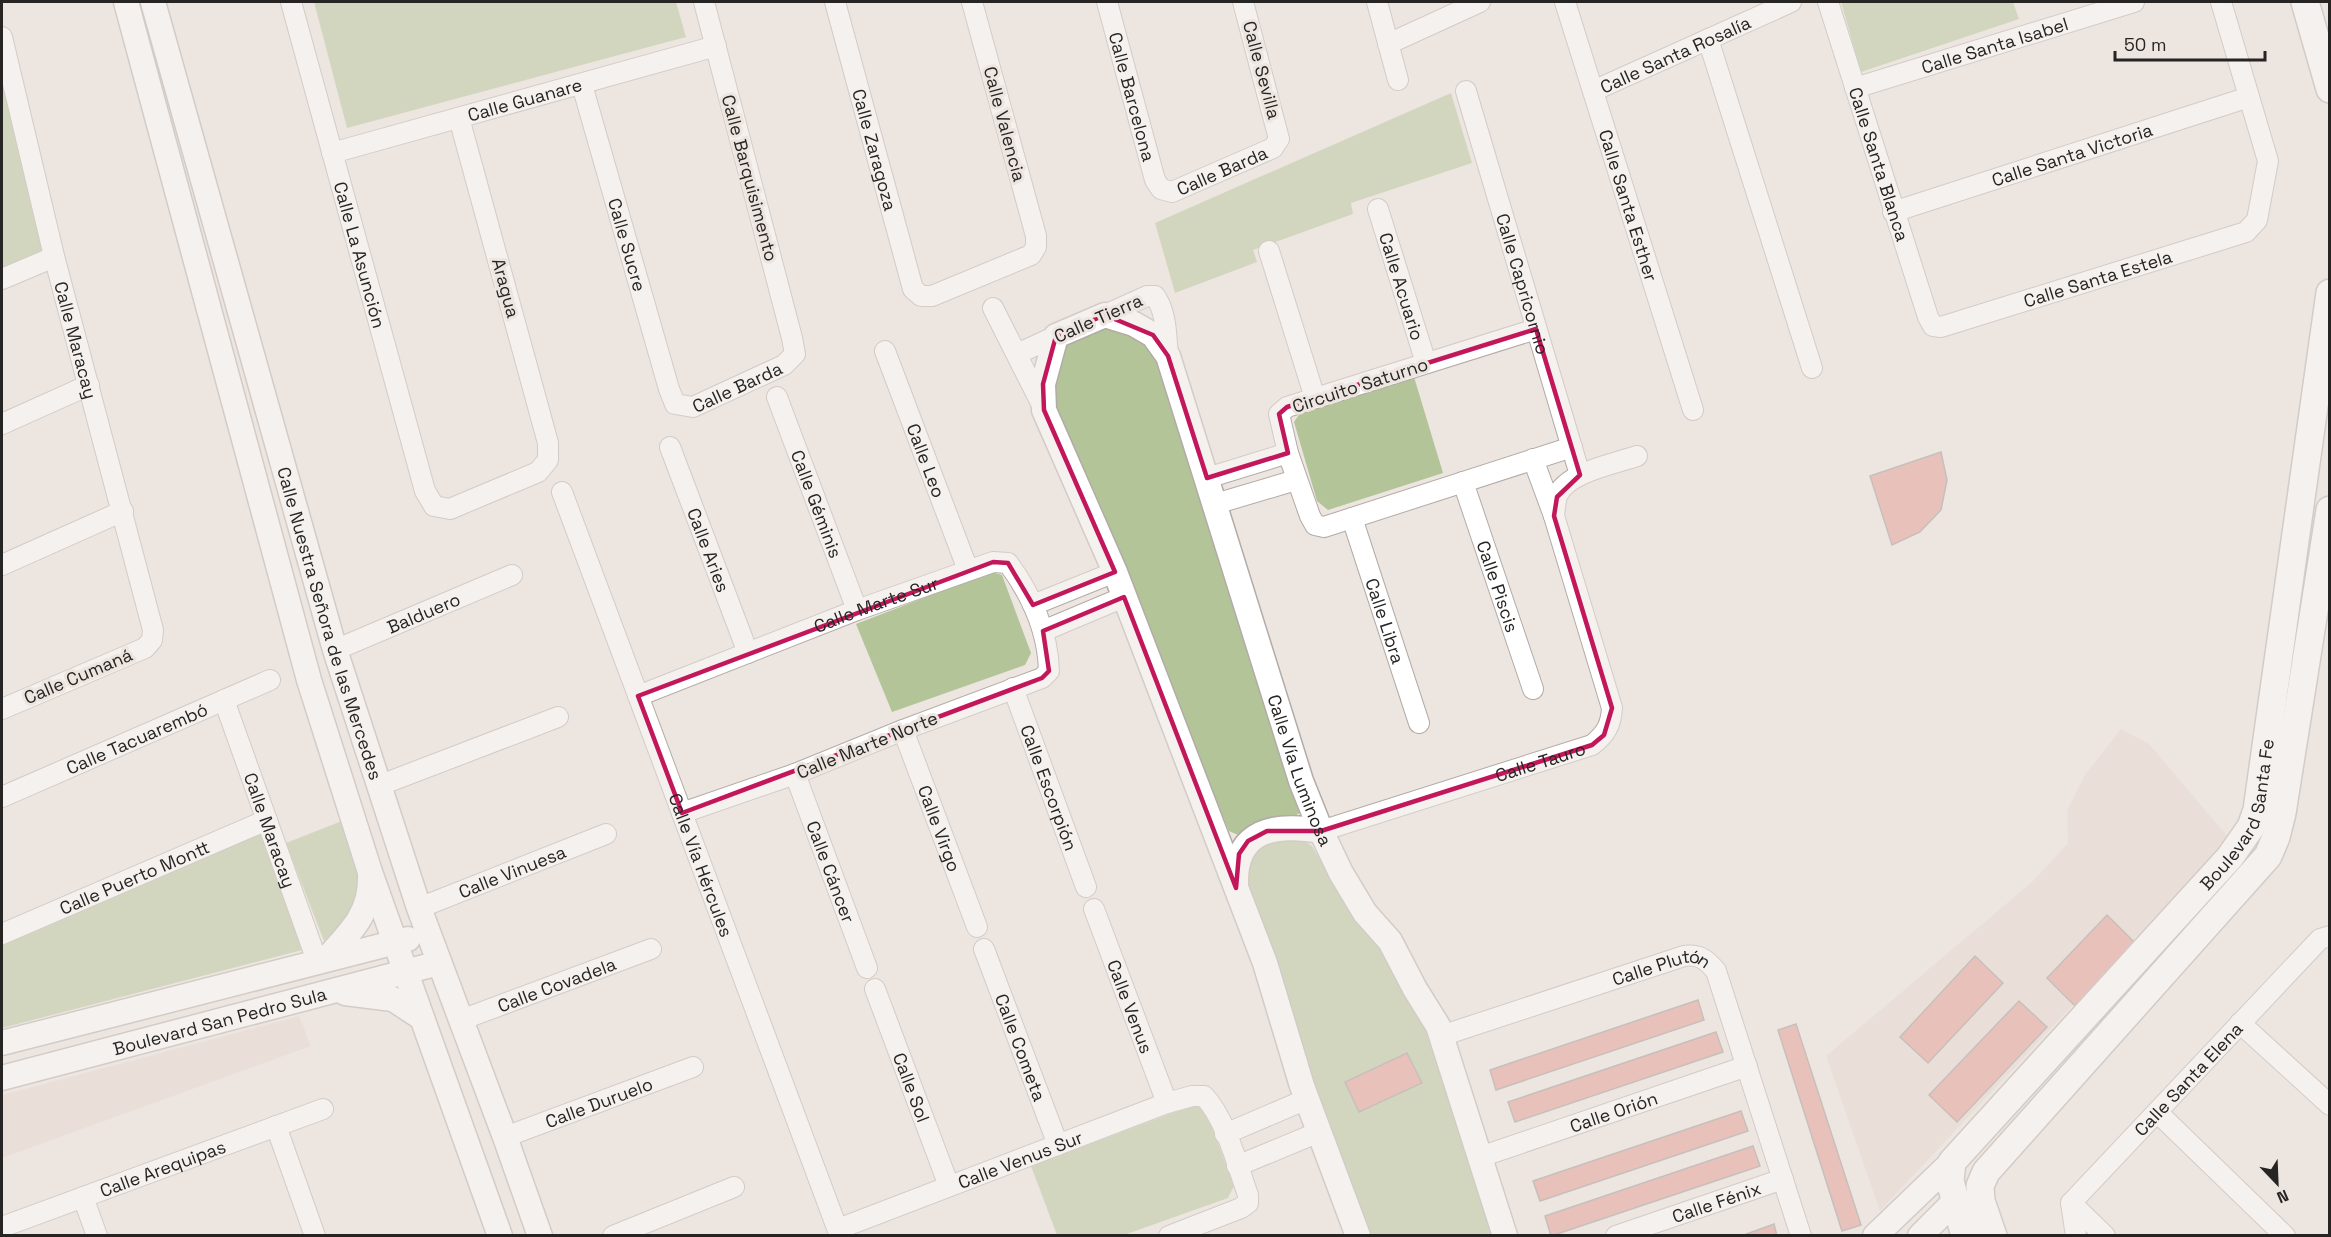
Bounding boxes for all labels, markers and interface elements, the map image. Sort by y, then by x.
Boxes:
street label: Calle Santa Rosalía [1596,10,1754,98]
street label: Calle Santa Isabel [1918,12,2071,78]
street label: Calle Sevilla [1238,18,1286,122]
scale bar [2115,24,2265,62]
street label: Calle Barcelona [1104,29,1161,164]
text: 50 m [2124,33,2166,56]
street label: Calle Valencia [979,64,1031,184]
street label: Calle Guanare [465,72,585,126]
street label: Calle Santa Blanca [1844,84,1915,244]
street label: Calle Zaragoza [848,86,903,213]
street label: Calle Barquisimento [717,92,783,264]
street label: Calle Santa Victoria [1988,117,2155,191]
street label: Calle Santa Esther [1594,127,1663,284]
street label: Calle Barda [1173,140,1271,200]
street label: Calle La Asunción [329,179,391,331]
street label: Calle Sucre [603,195,652,294]
street label: Calle Capricornio [1491,210,1555,357]
street label: Calle Acuario [1375,230,1430,343]
street label: Calle Santa Estela [2021,244,2175,312]
street label: Aragua [487,256,525,320]
street label: Calle Maracay [50,279,103,401]
street label: Calle Tierra [1050,288,1146,348]
street label: Circuito Saturno [1289,352,1431,418]
street label: Calle Barda [688,356,786,417]
street label: Calle Leo [902,420,951,501]
street label: Calle Géminis [786,447,848,561]
street label: Calle Nuestra Señora de las Mercedes [273,464,388,783]
street label: Calle Aries [683,504,735,595]
street label: Calle Piscis [1472,537,1524,635]
street label: Calle Marte Sur [810,571,941,637]
street label: Calle Libra [1361,575,1410,666]
street label: Balduero [383,587,464,638]
street label: Calle Cumaná [20,643,136,709]
street label: Calle Vía Luminosa [1263,691,1338,849]
street label: Calle Tacuarembó [62,697,211,779]
street label: Calle Marte Norte [793,706,941,784]
street label: Calle Escorpión [1016,721,1083,854]
street label: Calle Tauro [1492,736,1588,787]
street label: Boulevard Santa Fe [2194,737,2278,895]
street label: Calle Maracay [239,769,301,891]
street label: Calle Virgo [913,782,967,875]
street label: Calle Vía Hércules [664,790,739,940]
street label: Calle Cáncer [802,817,861,926]
street label: Calle Puerto Montt [56,835,213,919]
street label: Calle Vinuesa [455,840,569,903]
street label: Calle Plutón [1609,944,1716,990]
street label: Calle Covadela [494,952,619,1017]
street label: Calle Venus [1103,956,1159,1056]
street label: Boulevard San Pedro Sula [110,982,329,1060]
street label: Calle Cometa [990,990,1052,1104]
street label: Calle Santa Elena [2129,1017,2247,1141]
street label: Calle Sol [888,1049,935,1125]
street label: Calle Duruelo [542,1072,656,1133]
street label: Calle Orión [1566,1086,1660,1137]
street label: Calle Venus Sur [954,1125,1086,1194]
street label: Calle Arequipas [96,1134,229,1202]
north arrow [2247,1153,2307,1213]
street label: Calle Fénix [1669,1176,1764,1228]
text: N [2274,1185,2292,1208]

